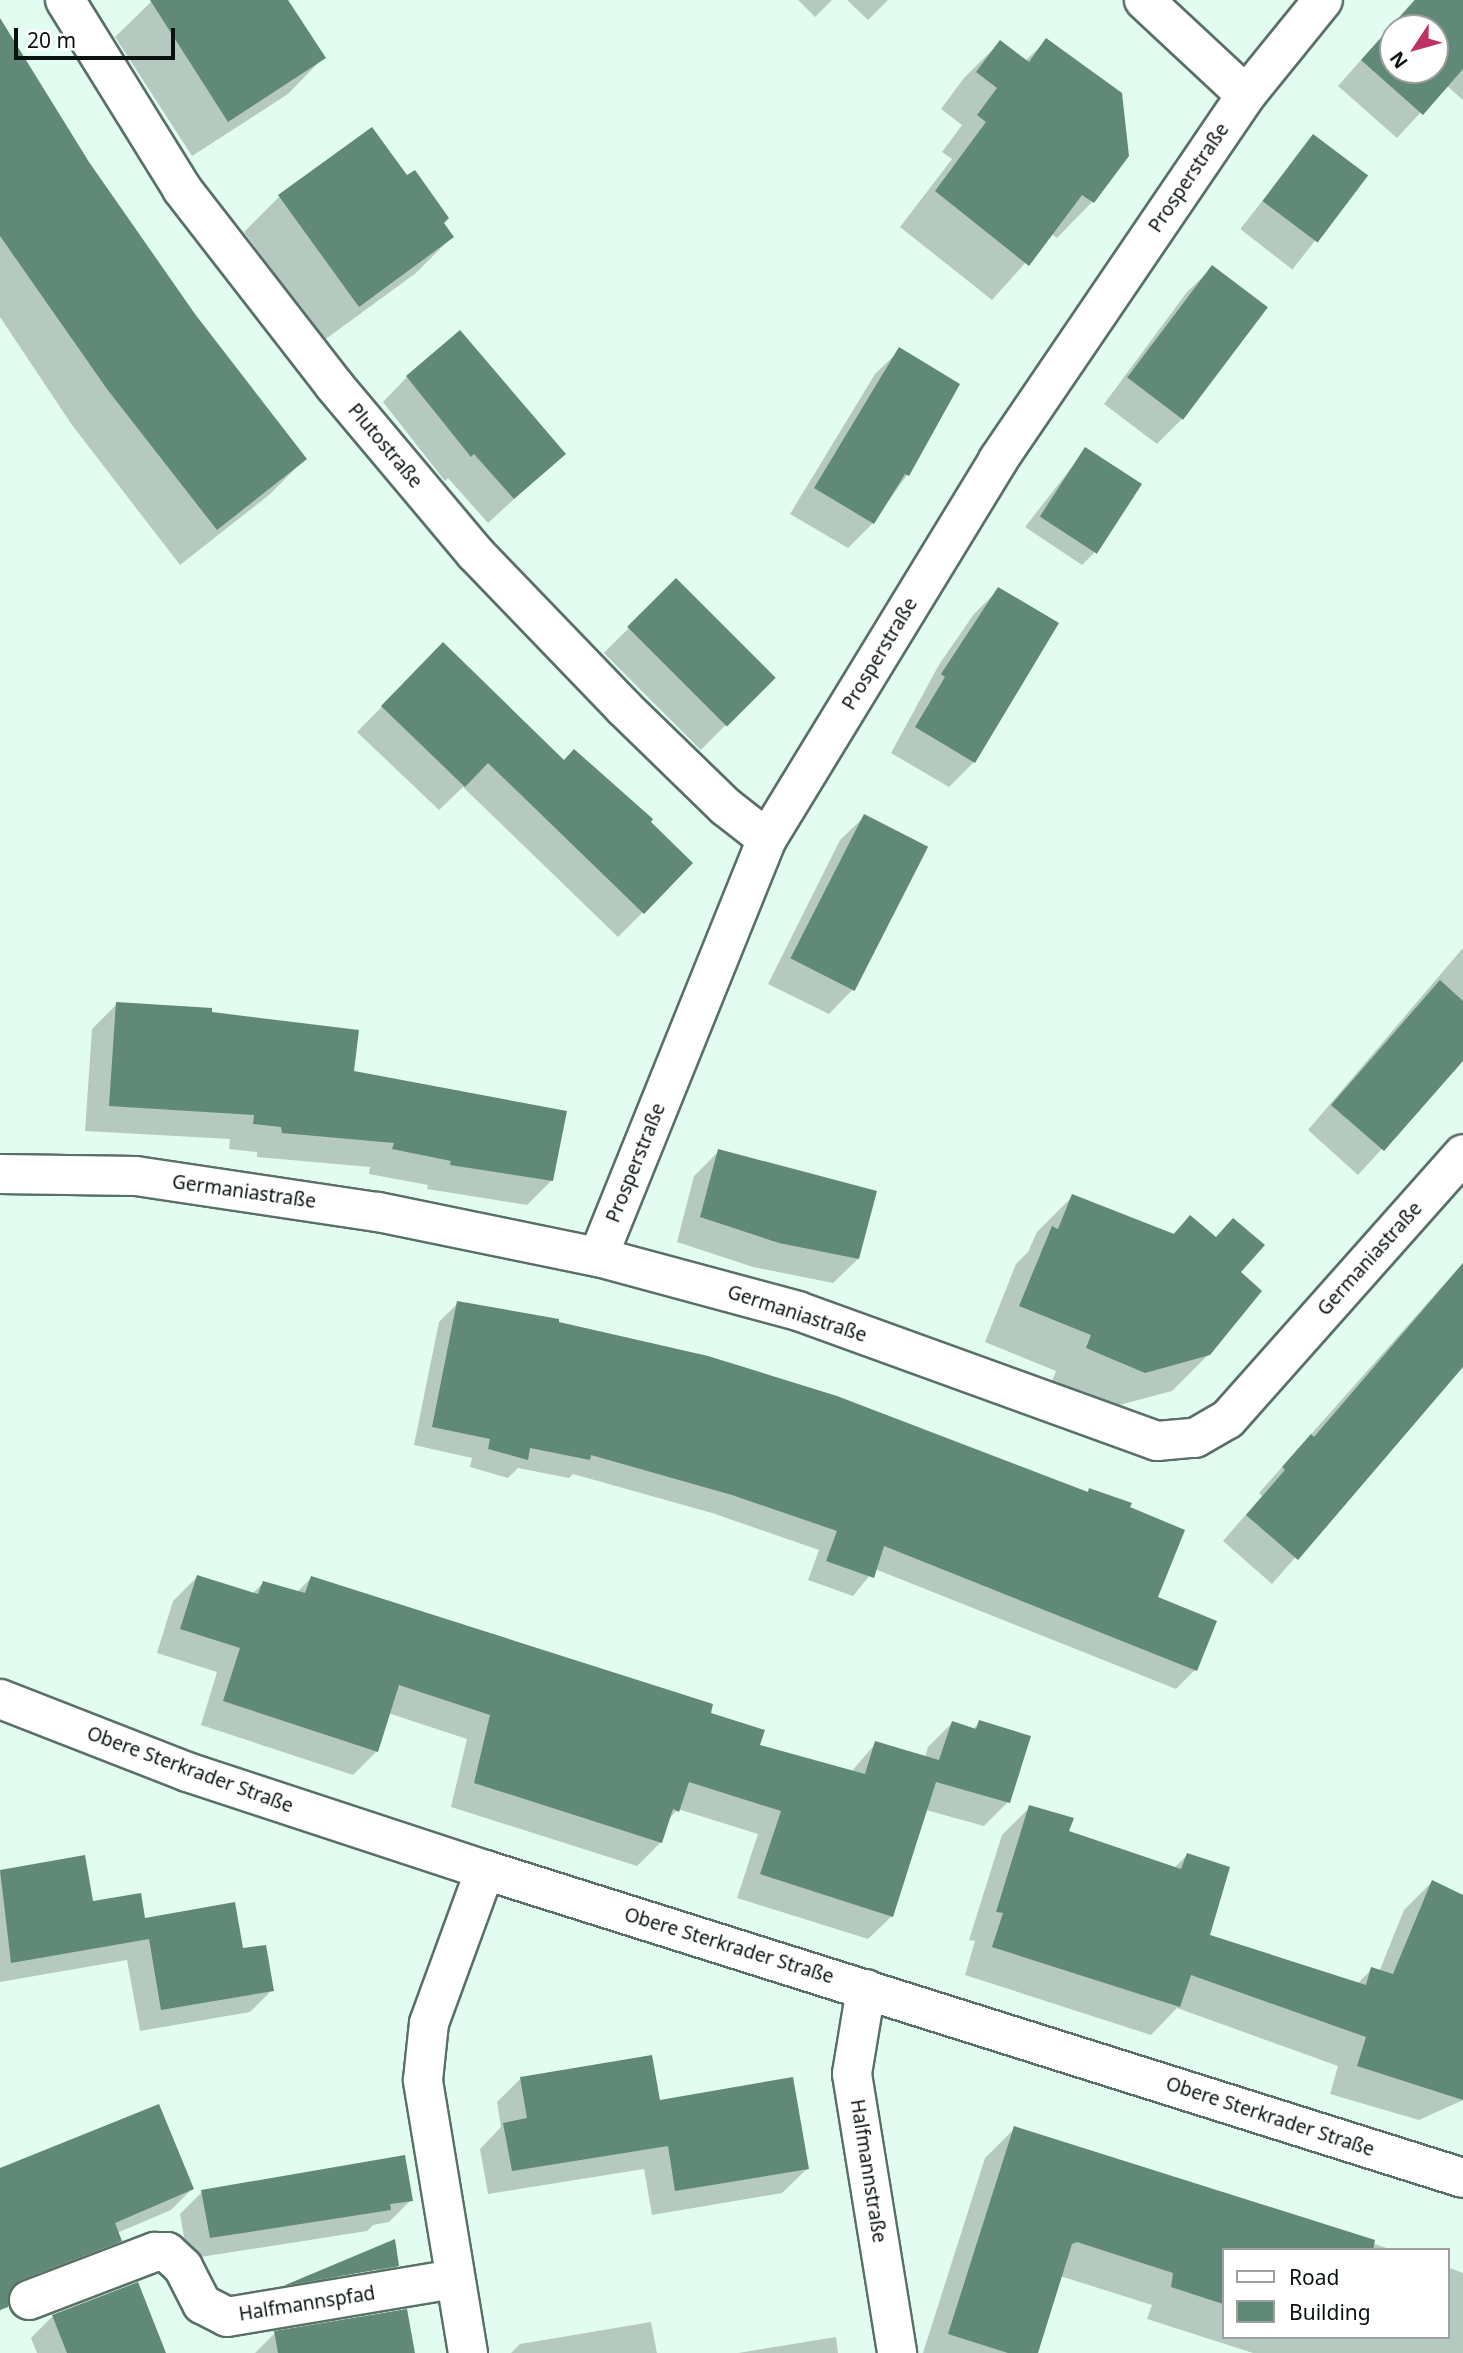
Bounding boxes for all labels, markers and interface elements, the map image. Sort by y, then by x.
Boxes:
scale bar [18,14,178,58]
north arrow [1379,14,1449,84]
text: 20 m [27,26,76,54]
text: N [1384,46,1414,74]
street label: Prosperstraße [1144,119,1234,237]
street label: Plutostraße [343,399,427,493]
street label: Prosperstraße [838,594,922,714]
street label: Prosperstraße [602,1100,670,1226]
street label: Germaniastraße [171,1171,317,1213]
street label: Germaniastraße [1313,1198,1427,1320]
street label: Germaniastraße [725,1281,869,1347]
street label: Obere Sterkrader Straße [84,1722,296,1818]
street label: Obere Sterkrader Straße [622,1903,836,1989]
street label: Obere Sterkrader Straße [1163,2073,1377,2161]
street label: Halfmannstraße [845,2098,891,2244]
legend [1222,2248,1449,2339]
text: Road [1289,2263,1339,2291]
street label: Halfmannspfad [237,2282,377,2326]
text: Building [1289,2298,1371,2326]

